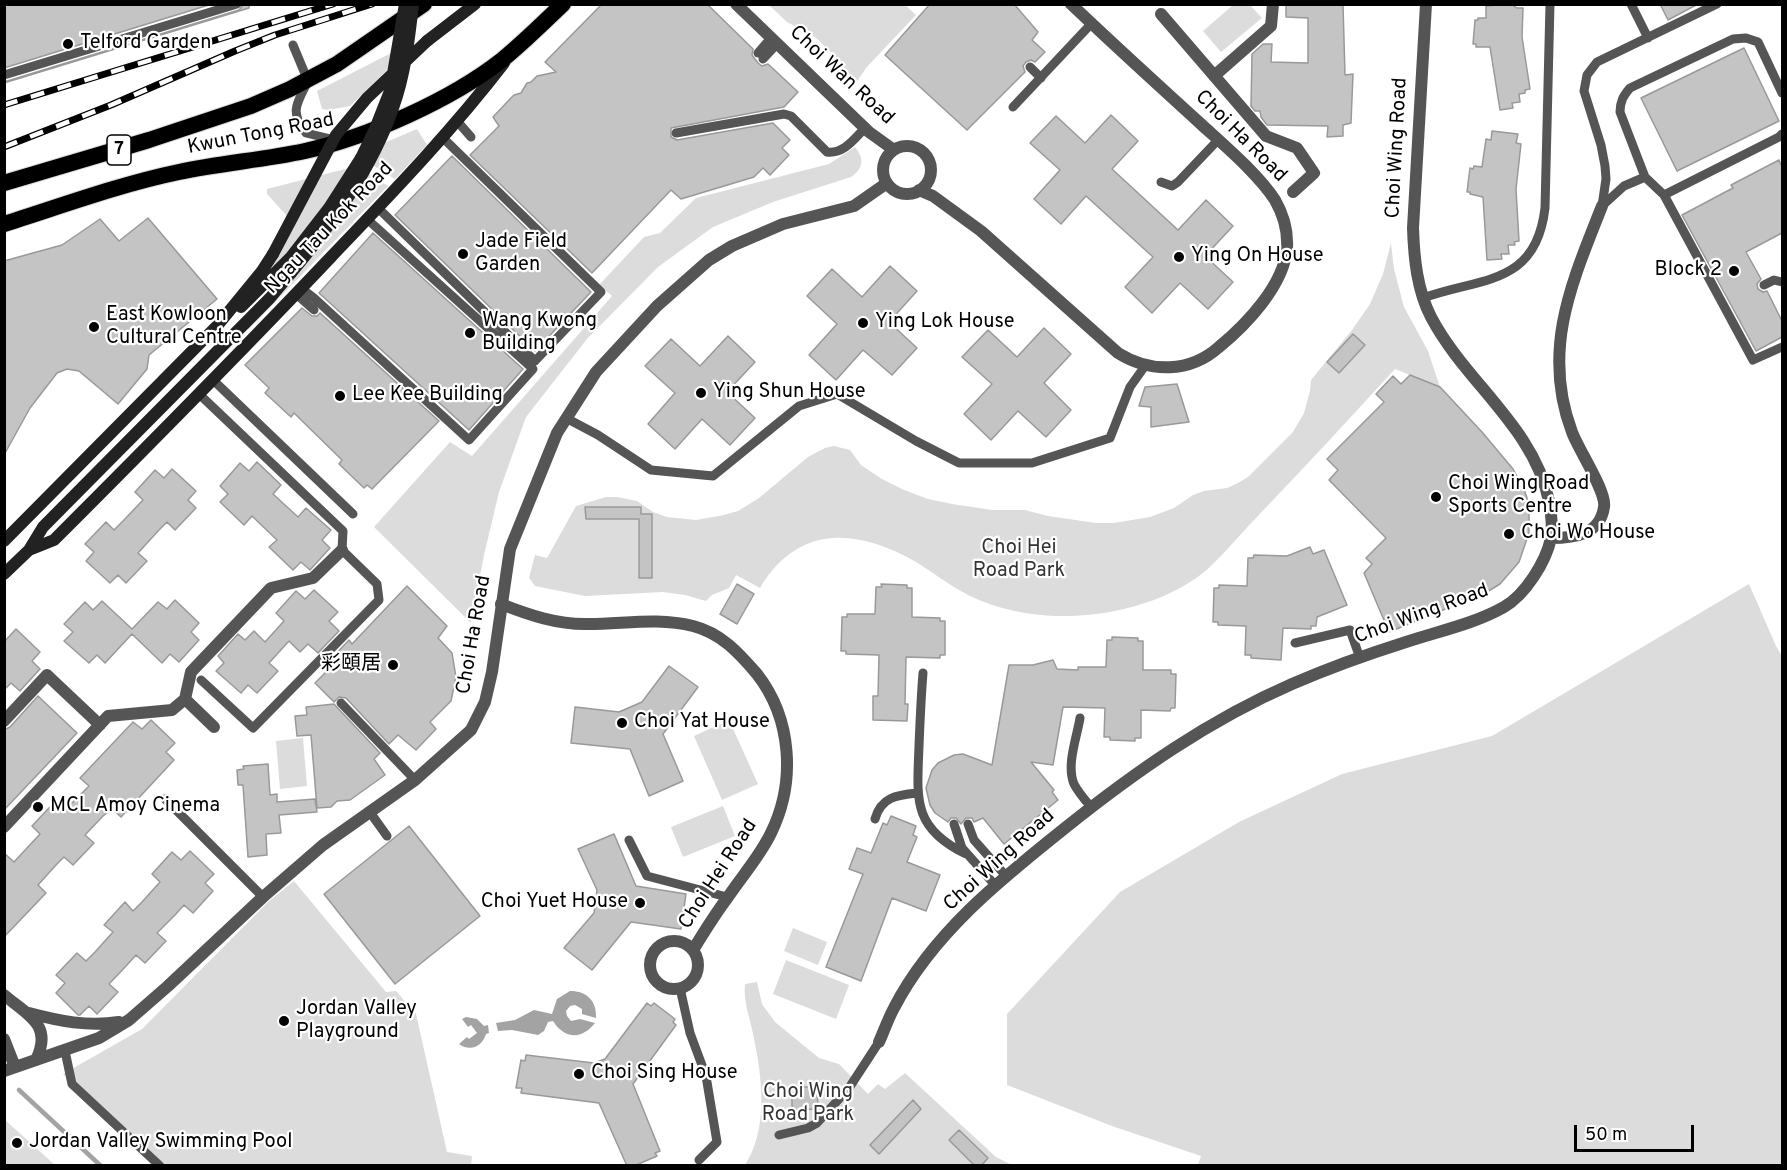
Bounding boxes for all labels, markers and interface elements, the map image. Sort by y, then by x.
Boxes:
street label: Choi Wan Road [784,21,898,131]
place label: Telford Garden [80,32,212,56]
marker: Telford Garden [61,37,75,51]
street label: Choi Wing Road [1382,77,1414,219]
street label: Choi Ha Road [1189,86,1291,188]
street label: Kwun Tong Road [186,109,336,161]
road number: 7 [107,135,131,165]
street label: Ngau Tau Kok Road [261,158,399,300]
place label: Jade Field Garden [475,231,567,278]
place label: Ying On House [1191,245,1323,269]
marker: Jade Field Garden [456,247,470,261]
marker: Ying On House [1172,250,1186,264]
place label: Block 2 [1655,259,1722,283]
marker: Block 2 [1727,264,1741,278]
place label: East Kowloon Cultural Centre [106,304,241,351]
place label: Wang Kwong Building [482,310,597,357]
place label: Ying Lok House [875,311,1014,335]
marker: Ying Lok House [856,316,870,330]
marker: East Kowloon Cultural Centre [87,320,101,334]
marker: Wang Kwong Building [463,326,477,340]
place label: Ying Shun House [713,381,865,405]
place label: Lee Kee Building [352,384,503,408]
marker: Ying Shun House [694,386,708,400]
marker: Lee Kee Building [333,389,347,403]
place label: Choi Wing Road Sports Centre [1448,473,1589,520]
marker: Choi Wing Road Sports Centre [1429,490,1443,504]
place label: Choi Wo House [1521,522,1655,546]
marker: Choi Wo House [1502,527,1516,541]
park label: Choi Hei Road Park [973,537,1065,584]
street label: Choi Ha Road [453,574,497,696]
street label: Choi Wing Road [1352,580,1492,650]
place label: 彩頤居 [321,653,381,677]
marker: 彩頤居 [386,658,400,672]
place label: Choi Yat House [634,711,770,735]
marker: Choi Yat House [615,716,629,730]
place label: MCL Amoy Cinema [50,795,220,819]
marker: MCL Amoy Cinema [31,800,45,814]
street label: Choi Wing Road [940,805,1060,917]
street label: Choi Hei Road [675,815,763,935]
place label: Choi Yuet House [481,891,628,915]
marker: Choi Yuet House [633,896,647,910]
place label: Jordan Valley Playground [296,998,417,1045]
marker: Jordan Valley Playground [277,1014,291,1028]
place label: Choi Sing House [591,1062,737,1086]
marker: Choi Sing House [572,1067,586,1081]
park label: Choi Wing Road Park [762,1081,854,1128]
scale bar [1577,1113,1697,1151]
text: 50 m [1585,1124,1627,1147]
place label: Jordan Valley Swimming Pool [29,1131,292,1155]
marker: Jordan Valley Swimming Pool [10,1136,24,1150]

